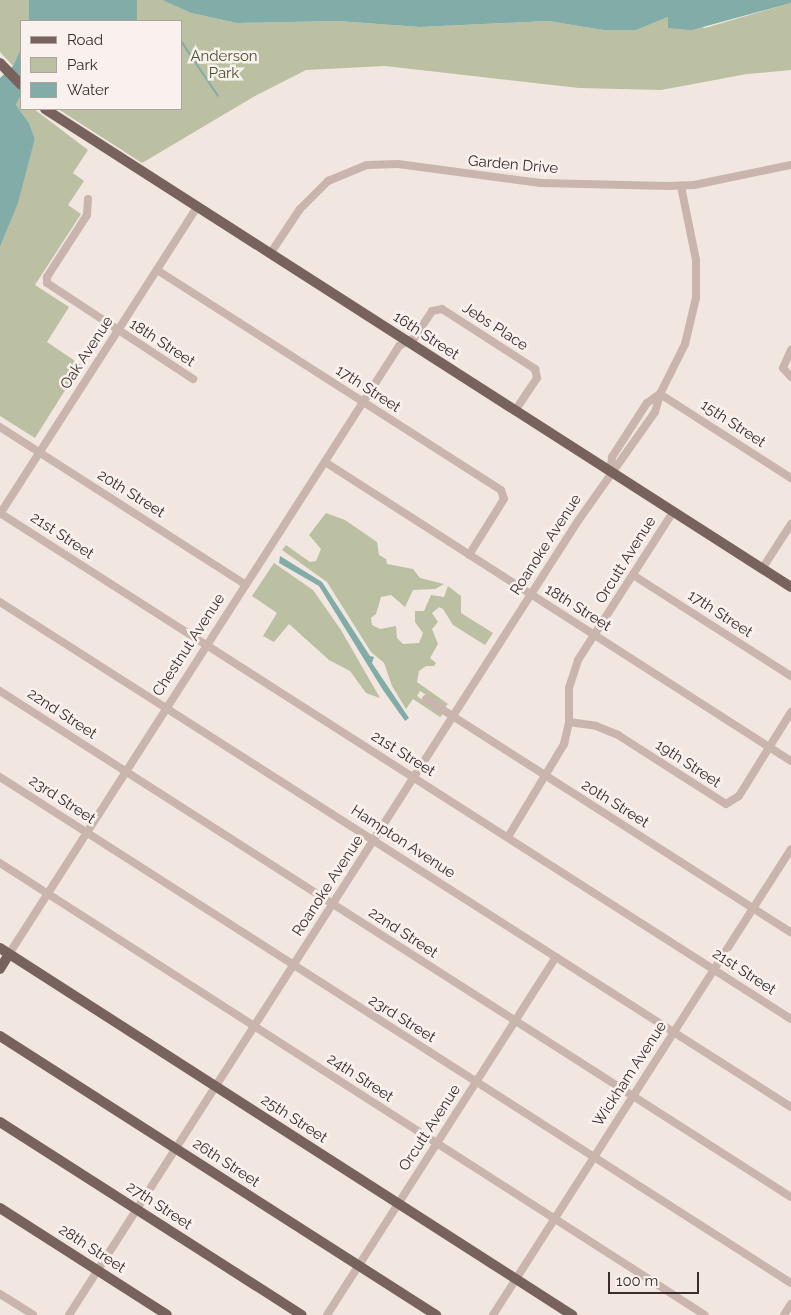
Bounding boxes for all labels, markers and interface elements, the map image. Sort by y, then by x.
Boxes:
legend [20,20,182,110]
text: Road [67,31,103,49]
park label: Anderson Park [190,47,258,82]
text: Park [67,56,98,74]
text: Water [67,81,109,99]
street label: Garden Drive [467,152,559,178]
street label: Jebs Place [459,299,531,355]
street label: 16th Street [390,308,462,364]
street label: Oak Avenue [57,313,117,393]
street label: 18th Street [126,315,198,371]
street label: 17th Street [332,361,404,417]
street label: 15th Street [697,396,769,452]
street label: 20th Street [94,466,168,522]
street label: Roanoke Avenue [507,491,585,599]
street label: 21st Street [27,509,97,563]
street label: Orcutt Avenue [592,513,660,607]
street label: 18th Street [542,581,614,635]
street label: 17th Street [684,586,756,642]
street label: Chestnut Avenue [149,590,229,700]
street label: 22nd Street [24,685,100,743]
street label: 21st Street [368,727,438,781]
street label: 19th Street [652,736,724,792]
street label: 23rd Street [25,772,99,828]
street label: 20th Street [578,776,652,832]
street label: Hampton Avenue [347,801,459,883]
street label: Roanoke Avenue [289,832,367,940]
street label: 22nd Street [365,904,441,962]
street label: 21st Street [709,945,779,999]
street label: 23rd Street [365,991,439,1047]
street label: Wickham Avenue [589,1018,671,1130]
street label: 24th Street [324,1050,396,1106]
street label: Orcutt Avenue [395,1081,465,1175]
street label: 25th Street [258,1091,330,1147]
street label: 26th Street [189,1135,263,1191]
street label: 27th Street [123,1178,195,1234]
street label: 28th Street [55,1221,129,1277]
scale bar [611,1262,702,1294]
text: 100 m [616,1272,658,1290]

